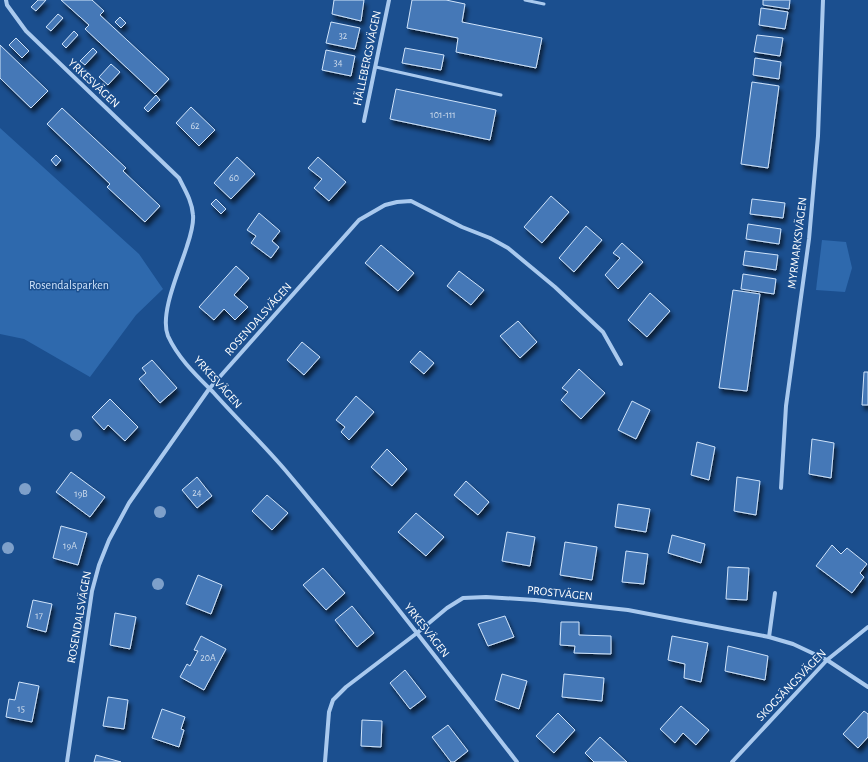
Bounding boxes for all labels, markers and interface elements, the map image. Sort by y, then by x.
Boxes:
street label: HÄLLEBERGSVÄGEN [350,9,383,107]
house number: 32 [339,31,348,41]
street label: YRKESVÄGEN [66,56,123,110]
house number: 34 [334,58,343,68]
house number: 101-111 [430,110,456,120]
house number: 62 [190,121,200,131]
house number: 60 [229,173,239,183]
street label: MYRMARKSVÄGEN [784,196,809,289]
park label: Rosendalsparken [29,279,109,291]
street label: ROSENDALSVÄGEN [222,280,294,358]
street label: YRKESVÄGEN [192,353,245,410]
house number: 24 [192,488,202,498]
house number: 19B [74,489,88,499]
house number: 19A [63,541,77,551]
street label: ROSENDALSVÄGEN [64,570,93,664]
street label: PROSTVÄGEN [526,583,594,602]
street label: YRKESVÄGEN [402,600,453,659]
house number: 17 [35,611,43,621]
street label: SKOGSÄNGSVÄGEN [753,646,828,723]
house number: 20A [200,653,216,663]
house number: 15 [17,704,25,714]

